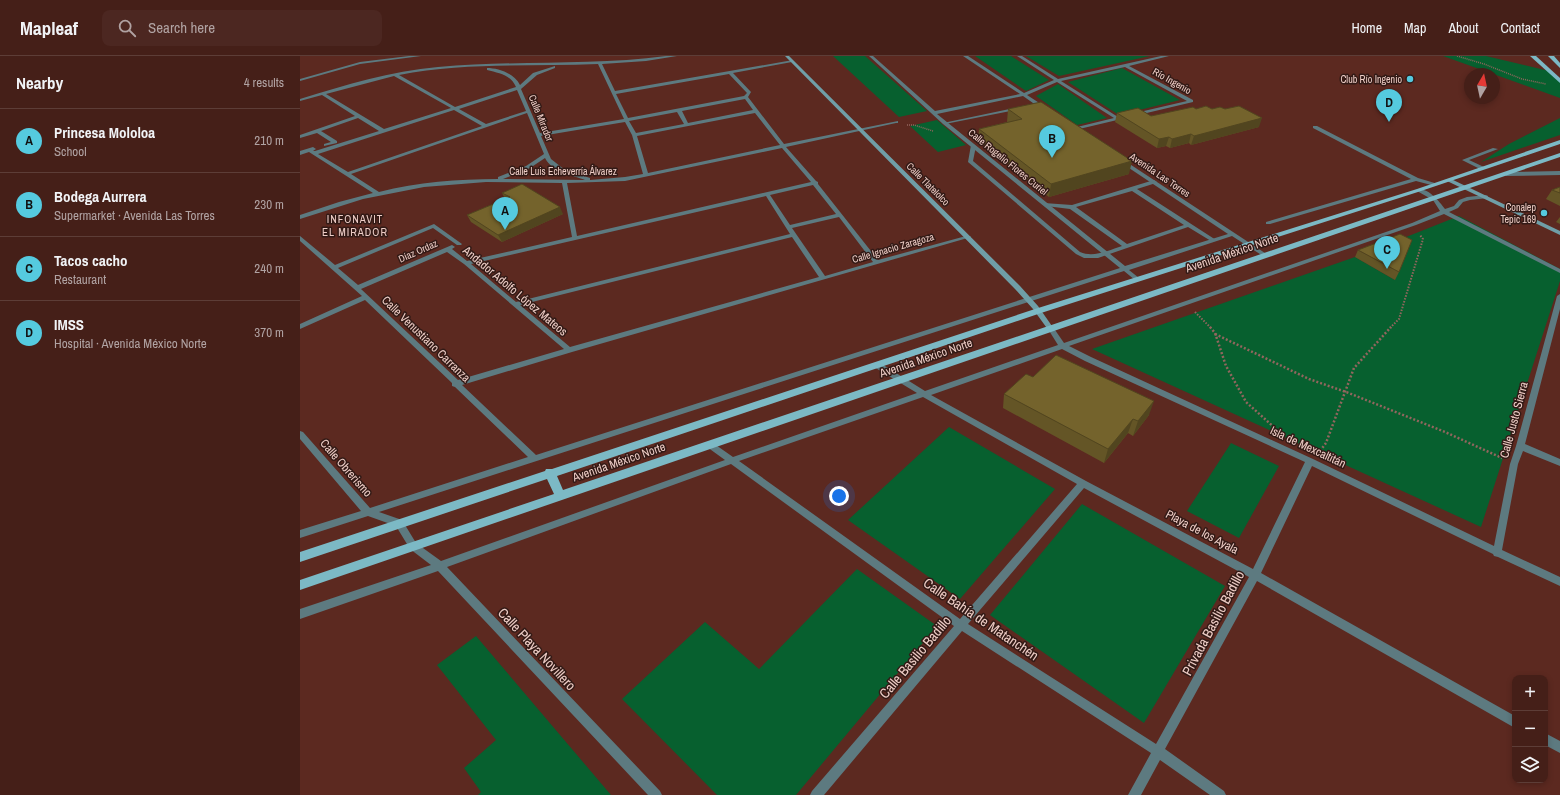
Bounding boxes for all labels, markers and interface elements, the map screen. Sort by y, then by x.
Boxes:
search box [102,10,382,46]
text: Mapleaf [20,15,78,41]
icon: search [116,17,138,39]
text: Search here [148,17,215,38]
text: Home [1351,19,1382,37]
text: Map [1404,19,1426,37]
text: About [1448,19,1478,37]
text: Contact [1500,19,1540,37]
street label: Río Ingenio [1150,65,1194,97]
north arrow [1464,68,1500,104]
text: Nearby [16,71,63,94]
place label: Club Río Ingenio [1340,73,1402,86]
text: 4 results [244,74,284,91]
marker: Club Río Ingenio [1405,74,1415,84]
pin: D [1376,89,1402,122]
street label: Calle Mirador [526,93,556,143]
text: Princesa Mololoa [54,122,155,143]
pin: B [1039,125,1065,158]
street label: Calle Rogelio Flores Curiel [966,126,1050,198]
text: A [25,132,33,149]
text: 210 m [254,132,284,149]
text: School [54,143,87,160]
street label: Avenida Las Torres [1126,149,1193,200]
street label: Calle Tlatelolco [904,160,953,209]
street label: Calle Luis Echeverría Álvarez [509,165,617,178]
text: Bodega Aurrera [54,186,147,207]
text: B [25,196,33,213]
text: 230 m [254,196,284,213]
pin: A [492,197,518,230]
place label: Conalep Tepic 169 [1500,201,1536,226]
text: Supermarket · Avenida Las Torres [54,207,215,224]
marker: Conalep Tepic 169 [1539,208,1549,218]
district label: INFONAVIT EL MIRADOR [322,212,388,239]
street label: Calle Ignacio Zaragoza [850,230,936,266]
street label: Avenida México Norte [1182,230,1281,277]
pin: C [1374,236,1400,269]
street label: Díaz Ordaz [396,237,440,265]
street label: Andador Adolfo López Mateos [459,242,571,340]
text: Tacos cacho [54,250,128,271]
text: C [25,260,33,277]
text: 240 m [254,260,284,277]
text: Restaurant [54,271,106,288]
street label: Calle Venustiano Carranza [378,292,474,386]
text: IMSS [54,314,84,335]
text: D [25,324,33,341]
text: 370 m [254,324,284,341]
text: Hospital · Avenida México Norte [54,335,207,352]
street label: Avenida México Norte [876,335,975,382]
street label: Calle Justo Sierra [1496,380,1532,460]
street label: Isla de Mexcaltitán [1267,422,1349,472]
street label: Calle Obrerismo [316,436,376,500]
street label: Avenida México Norte [569,439,668,486]
your location [829,486,849,506]
street label: Playa de los Ayala [1163,506,1242,558]
street label: Privada Basilio Badillo [1178,567,1248,679]
street label: Calle Bahía de Matanchén [920,574,1042,664]
street label: Calle Playa Novillero [494,604,580,694]
street label: Calle Basilio Badillo [875,612,955,702]
map controls [1512,675,1548,783]
button: + [1512,675,1548,711]
button: − [1512,711,1548,747]
button: layers [1512,747,1548,783]

